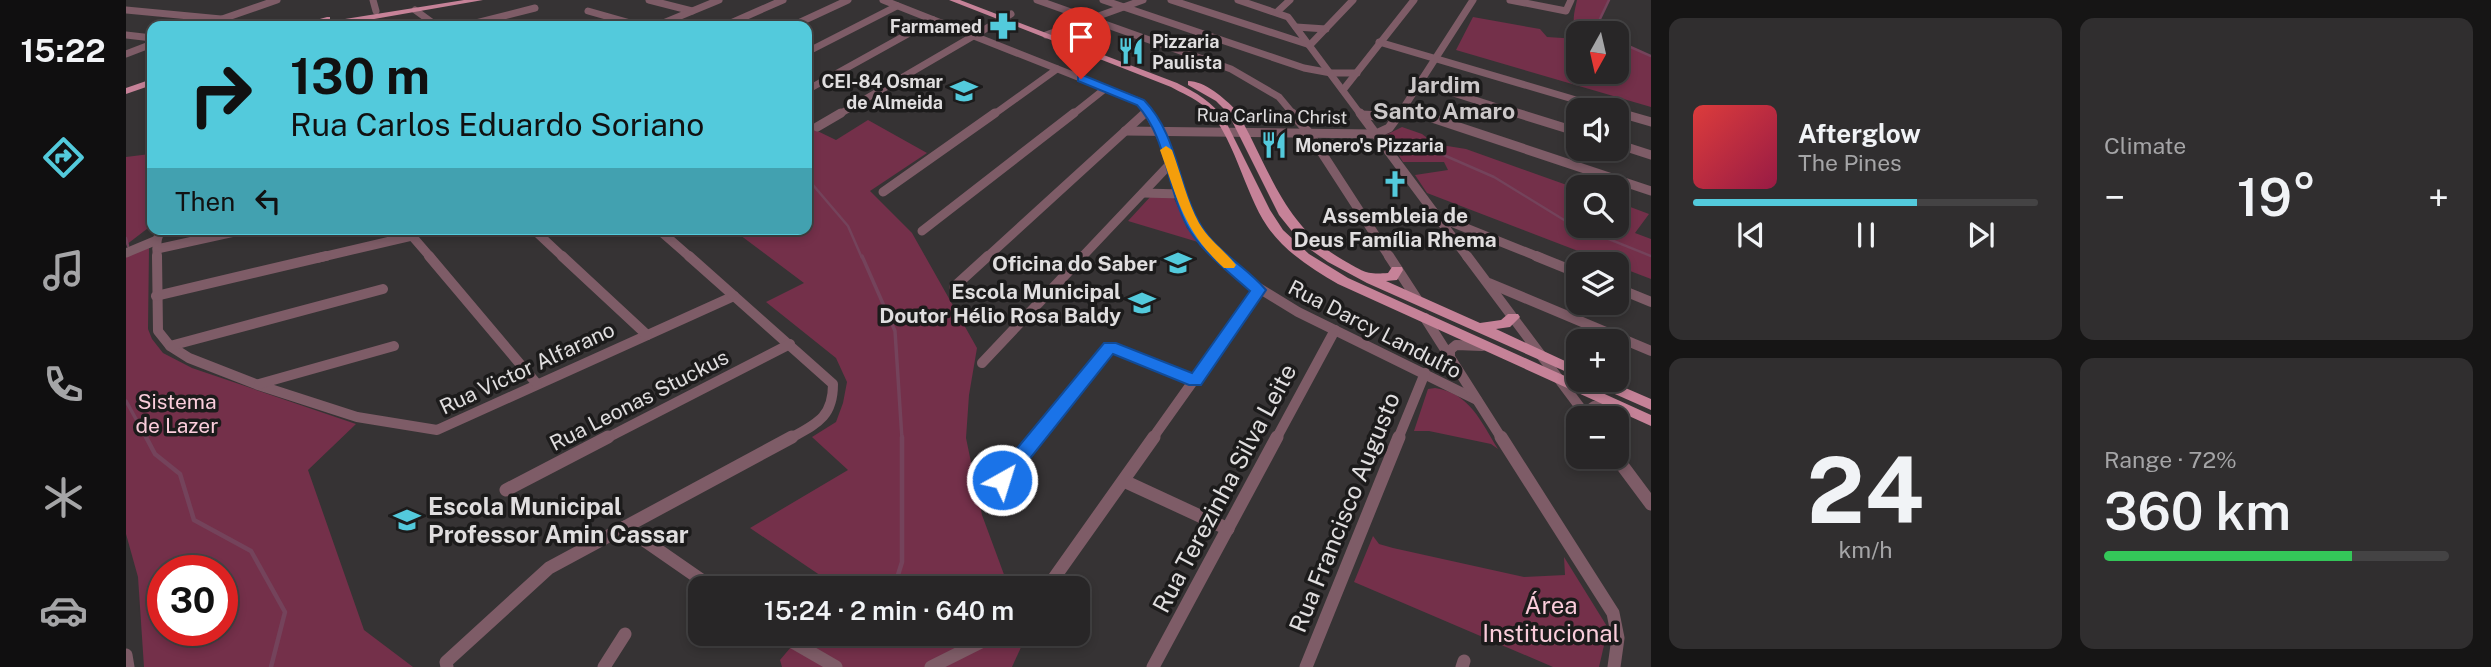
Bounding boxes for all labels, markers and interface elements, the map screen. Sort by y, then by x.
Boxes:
pin [1051,7,1111,79]
pharmacy icon: Farmamed [988,11,1018,41]
place label: Farmamed [890,16,982,37]
icon: arrive [1062,18,1100,56]
north arrow [1566,21,1629,84]
map controls [1566,21,1629,469]
place label: Pizzaria Paulista [1152,31,1222,73]
text: 15:22 [20,32,106,69]
restaurant icon: Pizzaria Paulista [1116,36,1146,66]
text: 130 m [290,47,430,105]
icon: right [175,49,266,140]
place label: CEI-84 Osmar de Almeida [821,71,944,113]
district label: Jardim Santo Amaro [1373,71,1515,124]
school or university icon: CEI-84 Osmar de Almeida [949,76,979,106]
button: sound [1566,98,1629,161]
street label: Rua Carlina Christ [1196,104,1348,128]
text: Rua Carlos Eduardo Soriano [290,106,704,143]
text: Afterglow [1798,118,1921,149]
restaurant icon: Monero's Pizzaria [1259,130,1289,160]
text: Climate [2104,132,2186,159]
icon: directions [39,133,88,182]
place label: Monero's Pizzaria [1295,135,1444,156]
text: The Pines [1798,149,1902,176]
text: 19° [2237,167,2316,228]
church icon: Assembleia de Deus Família Rhema [1380,169,1410,199]
button: search [1566,175,1629,238]
text: − [2104,175,2125,220]
text: + [2428,175,2449,220]
icon: left [249,182,287,220]
text: Then [175,186,235,217]
place label: Assembleia de Deus Família Rhema [1293,203,1497,252]
icon: previous [1732,216,1770,254]
icon: pause [1847,216,1885,254]
icon: next [1962,216,2000,254]
icon: music [39,246,88,295]
school or university icon: Oficina do Saber [1163,248,1193,278]
place label: Oficina do Saber [992,251,1157,276]
button: layers [1566,252,1629,315]
street label: Rua Darcy Landulfo [1284,275,1466,383]
place label: Escola Municipal Doutor Hélio Rosa Baldy [879,279,1121,328]
school or university icon: Escola Municipal Doutor Hélio Rosa Baldy [1127,288,1157,318]
street label: Rua Victor Alfarano [436,317,618,419]
button: + [1566,329,1629,392]
street label: Rua Leonas Stuckus [545,344,733,456]
street label: Rua Terezinha Silva Leite [1146,359,1302,617]
icon: phone [39,360,88,409]
street label: Rua Francisco Augusto [1283,388,1405,636]
park label: Sistema de Lazer [136,389,218,438]
button: − [1566,406,1629,469]
text: 24 [1807,437,1924,543]
position arrow [965,443,1039,517]
text: Range · 72% [2104,446,2237,473]
icon: climate [39,473,88,522]
text: 360 km [2104,481,2291,542]
place label: Escola Municipal Professor Amin Cassar [428,492,689,548]
school or university icon: Escola Municipal Professor Amin Cassar [392,505,422,535]
text: km/h [1838,536,1893,563]
speed limit sign: 30 [147,555,238,646]
icon: car [39,586,88,635]
park label: Área Institucional [1482,591,1620,647]
text: 15:24 · 2 min · 640 m [764,595,1014,626]

